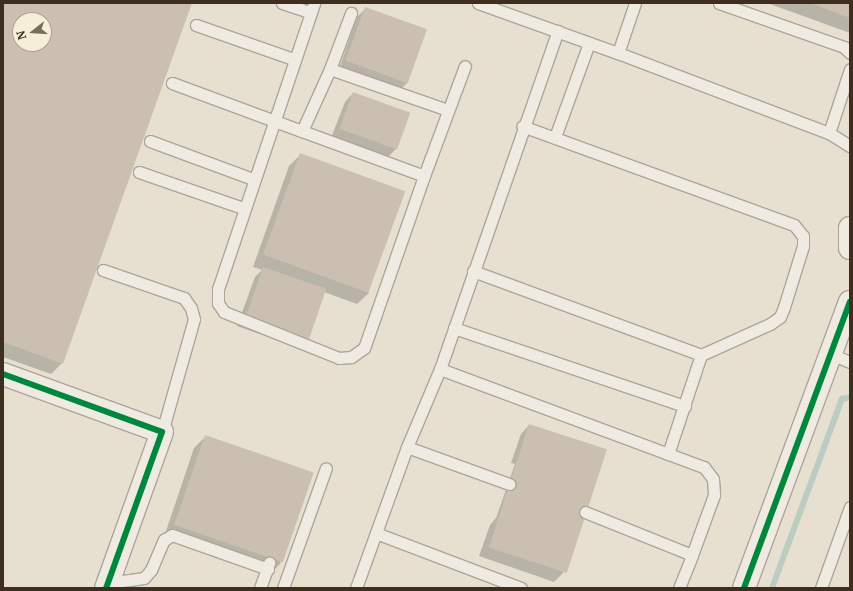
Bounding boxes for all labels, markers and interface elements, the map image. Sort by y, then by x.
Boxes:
north arrow [12,12,52,52]
text: N [14,29,29,41]

